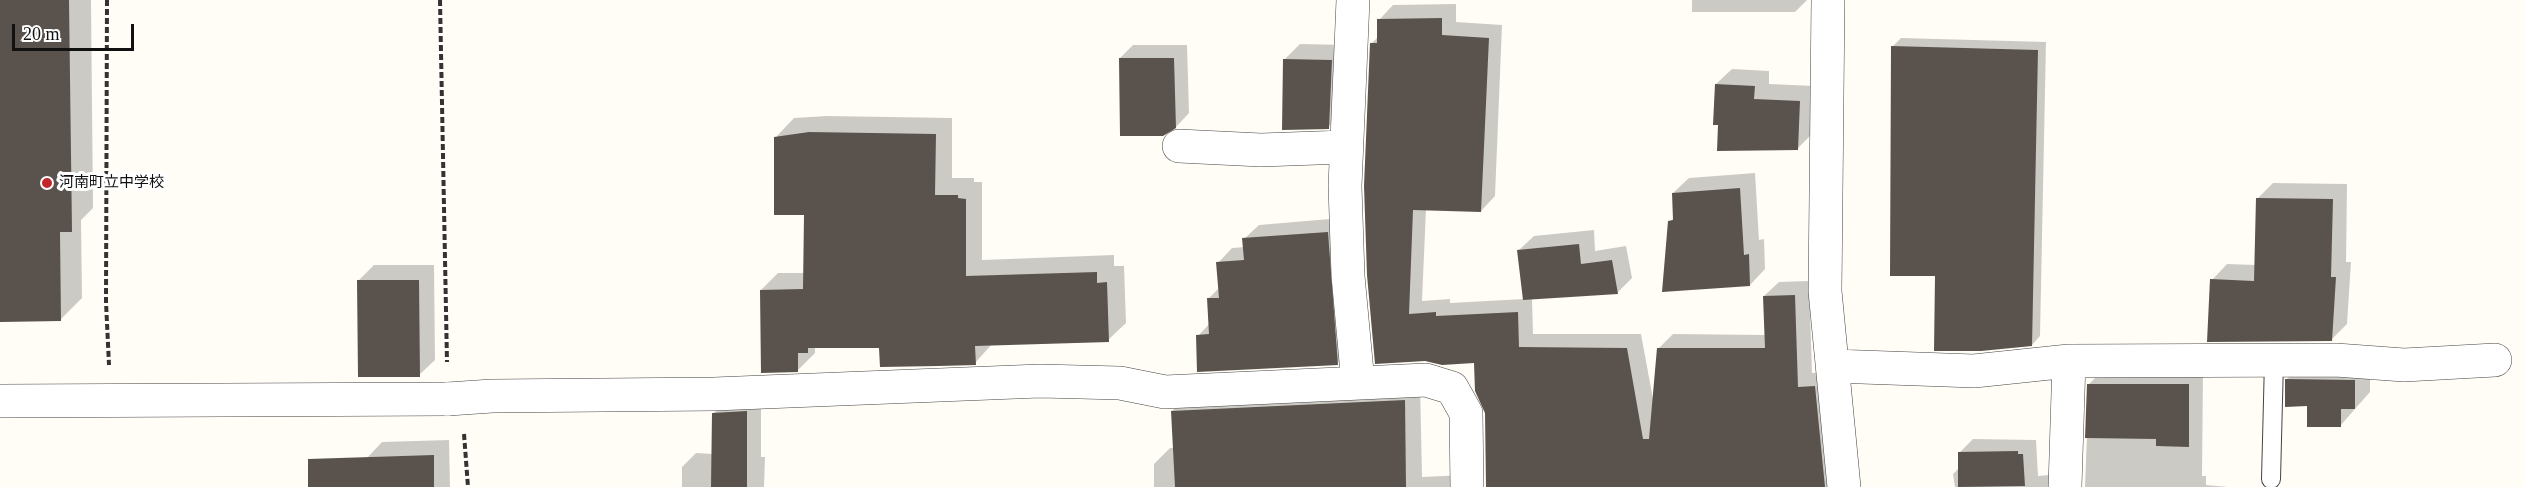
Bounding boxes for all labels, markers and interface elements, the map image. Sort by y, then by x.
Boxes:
scale bar [15,12,136,50]
text: 20 m [23,24,60,44]
place label: 河南町立中学校 [59,174,164,192]
marker: 河南町立中学校 [40,176,54,190]

